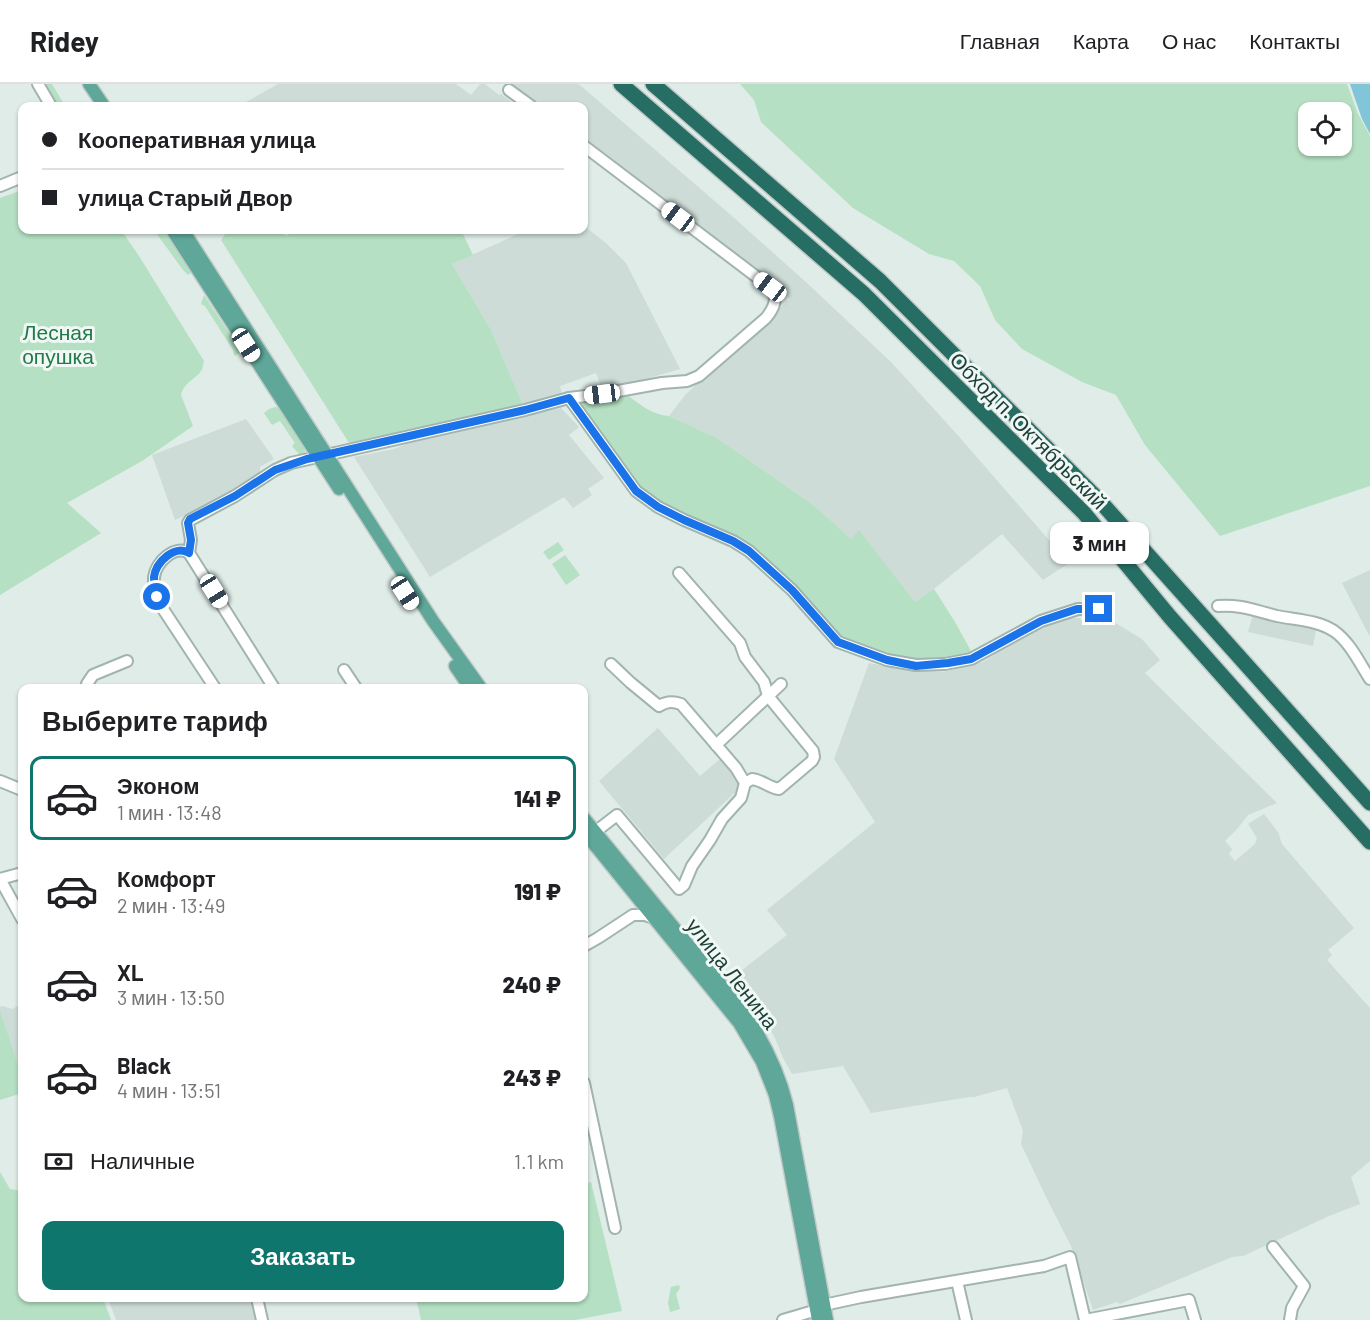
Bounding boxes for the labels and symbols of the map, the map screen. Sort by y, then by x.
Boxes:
car [658,199,698,235]
car [750,269,790,305]
park label: Лесная опушка [22,319,94,368]
car [229,325,263,365]
street label: Обход п. Октябрьский [945,346,1113,514]
car [583,383,621,405]
callout: 3 мин [1050,522,1148,564]
car [197,571,231,611]
car [388,573,422,613]
route start [143,583,170,610]
route end [1085,595,1112,622]
street label: улица Ленина [682,913,784,1034]

